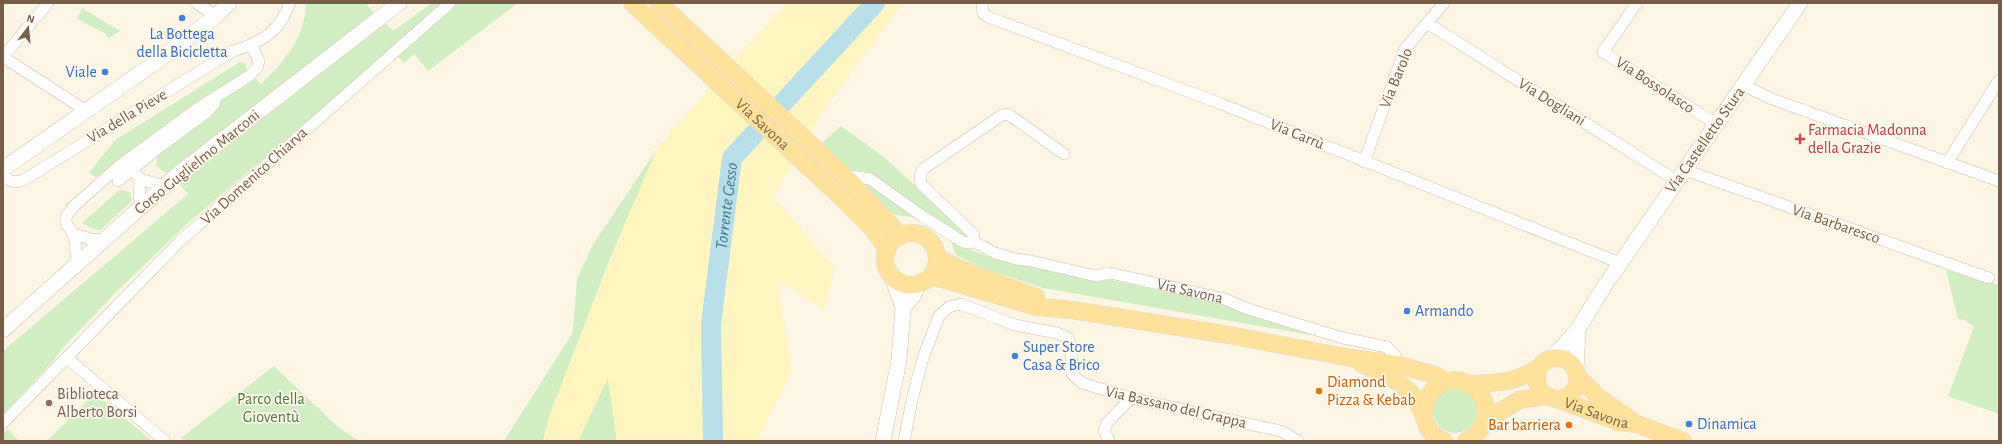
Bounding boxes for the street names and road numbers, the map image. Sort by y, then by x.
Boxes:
street label: Via Barolo [1377,45,1415,110]
street label: Via Bossolasco [1613,54,1697,116]
street label: Via Dogliani [1515,75,1589,129]
street label: Via Castelletto Stura [1662,84,1748,196]
street label: Via della Pieve [84,86,170,146]
street label: Via Savona [732,95,792,153]
street label: Corso Guglielmo Marconi [131,107,263,217]
street label: Via Carrù [1268,116,1326,152]
street label: Via Domenico Chiarva [198,124,310,228]
street label: Via Barbaresco [1790,201,1882,247]
street label: Via Savona [1155,276,1225,306]
street label: Via Bassano del Grappa [1104,383,1248,431]
street label: Via Savona [1562,394,1629,431]

